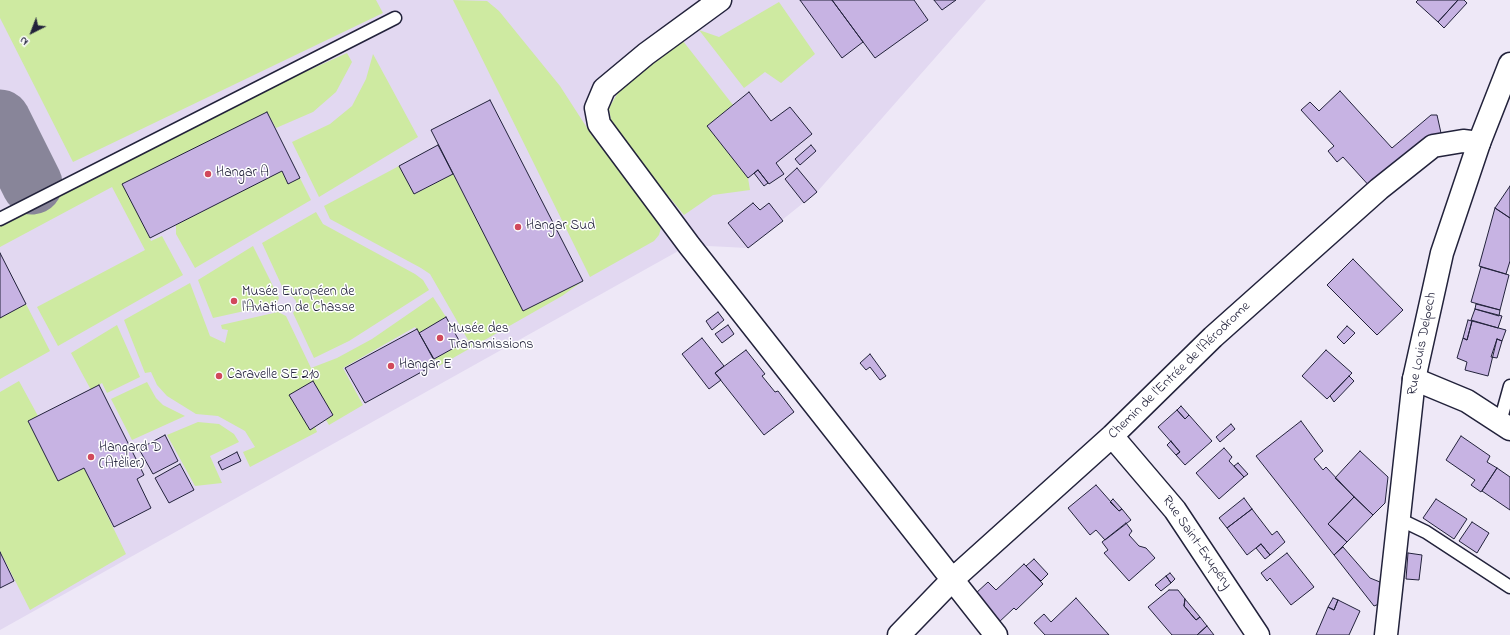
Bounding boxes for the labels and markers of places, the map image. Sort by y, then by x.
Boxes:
place label: Hangar A [216,166,269,182]
marker: Hangar A [203,169,213,179]
place label: Hangar Sud [526,219,595,235]
marker: Hangar Sud [513,222,523,232]
place label: Musée Européen de l'Aviation de Chasse [242,285,355,318]
marker: Musée Européen de l'Aviation de Chasse [229,296,239,306]
place label: Musée des Transmissions [448,322,533,354]
marker: Musée des Transmissions [435,333,445,343]
place label: Hangar E [399,358,452,374]
marker: Hangar E [386,361,396,371]
place label: Caravelle SE 210 [227,368,319,384]
marker: Caravelle SE 210 [214,371,224,381]
place label: Hangard D (Atelier) [99,441,161,474]
marker: Hangard D (Atelier) [86,452,96,462]

